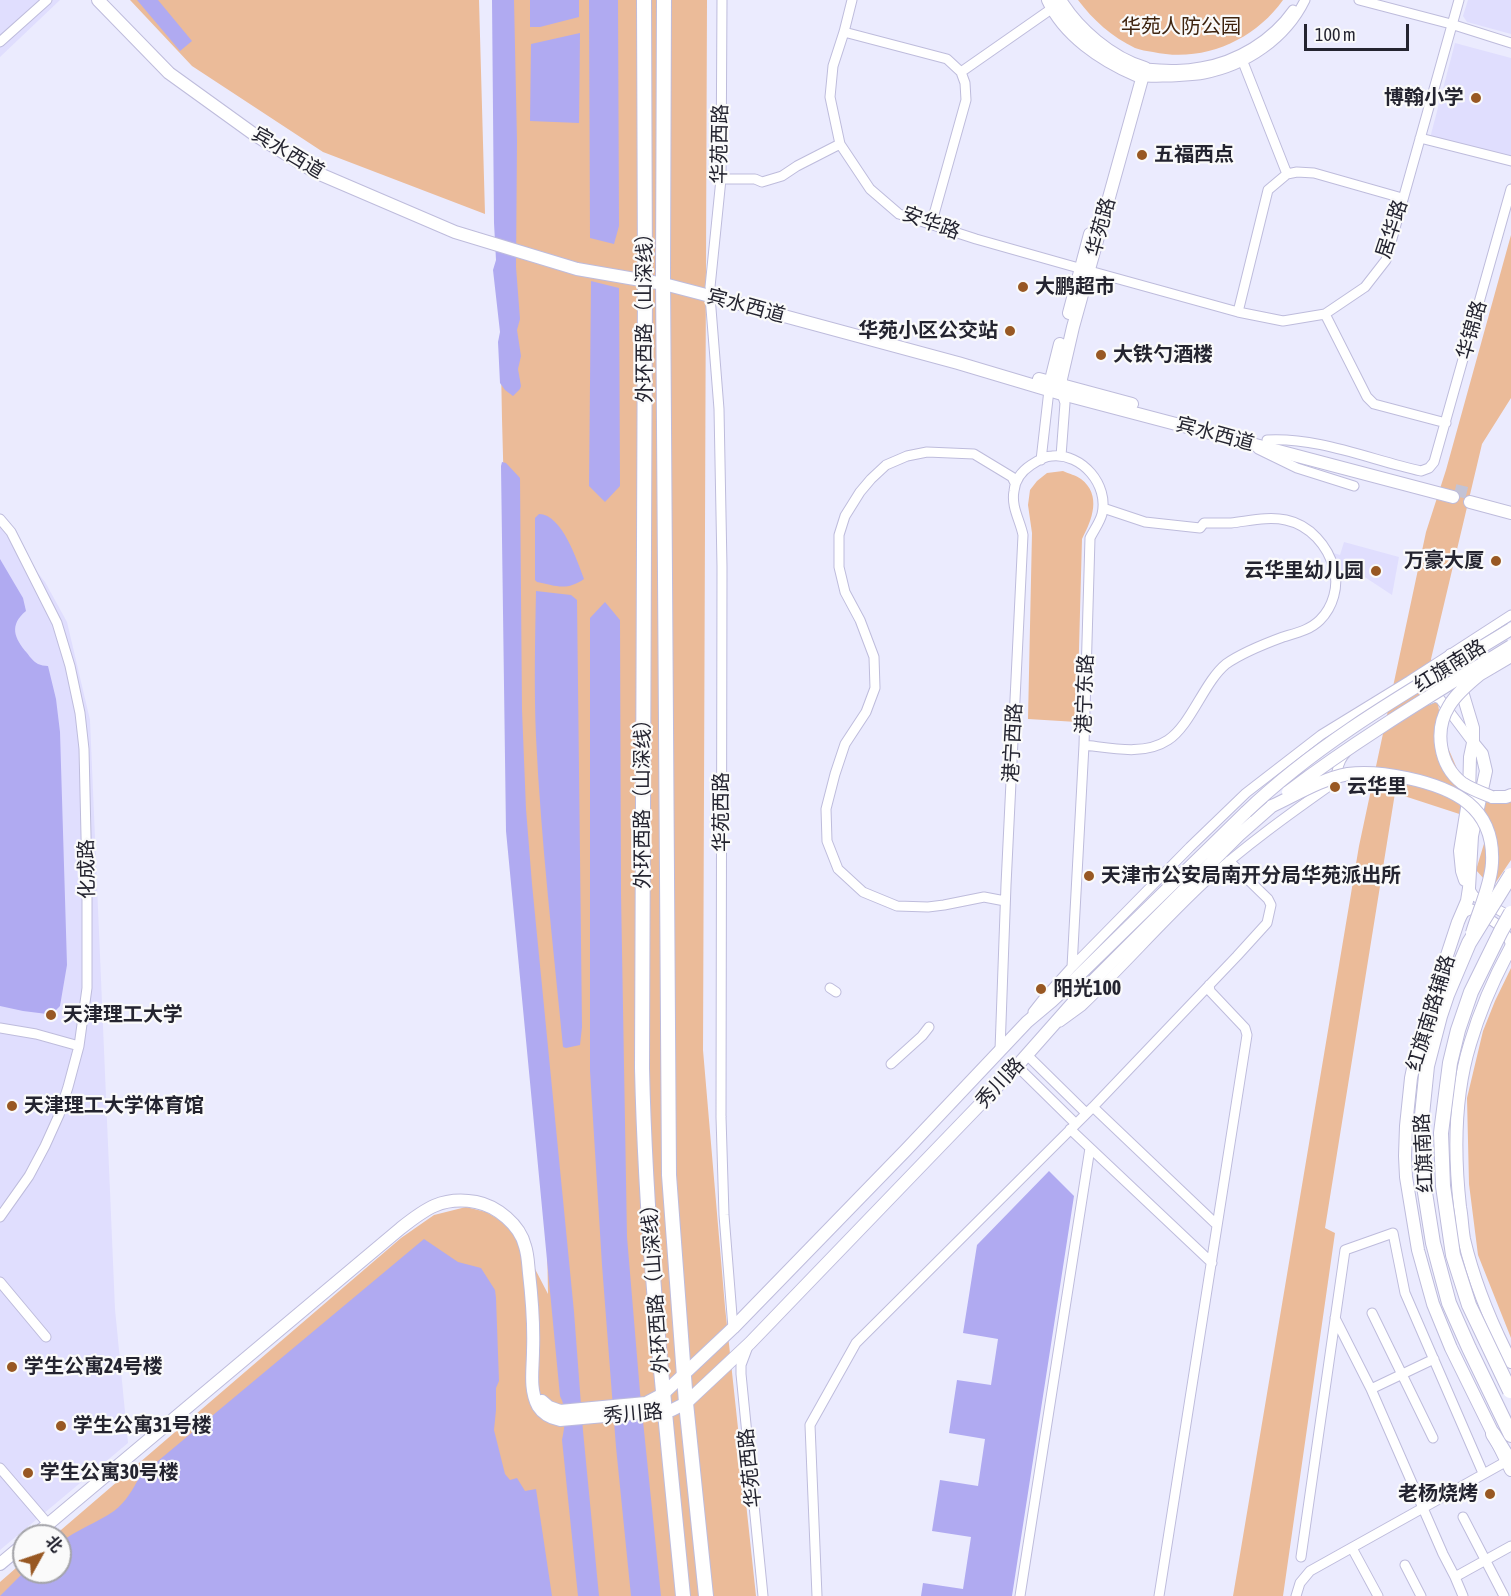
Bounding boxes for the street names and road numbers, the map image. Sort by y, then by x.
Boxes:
street label: 华苑西路 [707,104,733,184]
street label: 宾水西道 [248,122,328,184]
street label: 华苑路 [1082,195,1120,259]
street label: 居华路 [1371,197,1413,261]
street label: 安华路 [899,201,963,245]
street label: 外环西路（山深线） [633,223,657,403]
street label: 宾水西道 [704,284,788,328]
street label: 华锦路 [1452,298,1492,362]
street label: 宾水西道 [1173,412,1257,456]
street label: 红旗南路 [1410,635,1490,697]
street label: 港宁东路 [1072,654,1098,734]
street label: 港宁西路 [999,702,1027,784]
street label: 外环西路（山深线） [631,709,655,889]
street label: 华苑西路 [710,772,734,852]
street label: 化成路 [74,839,100,899]
street label: 红旗南路辅路 [1402,952,1460,1074]
street label: 秀川路 [971,1053,1029,1113]
street label: 红旗南路 [1410,1112,1438,1194]
street label: 外环西路（山深线） [637,1193,673,1375]
street label: 秀川路 [602,1399,664,1429]
street label: 华苑西路 [734,1427,766,1509]

